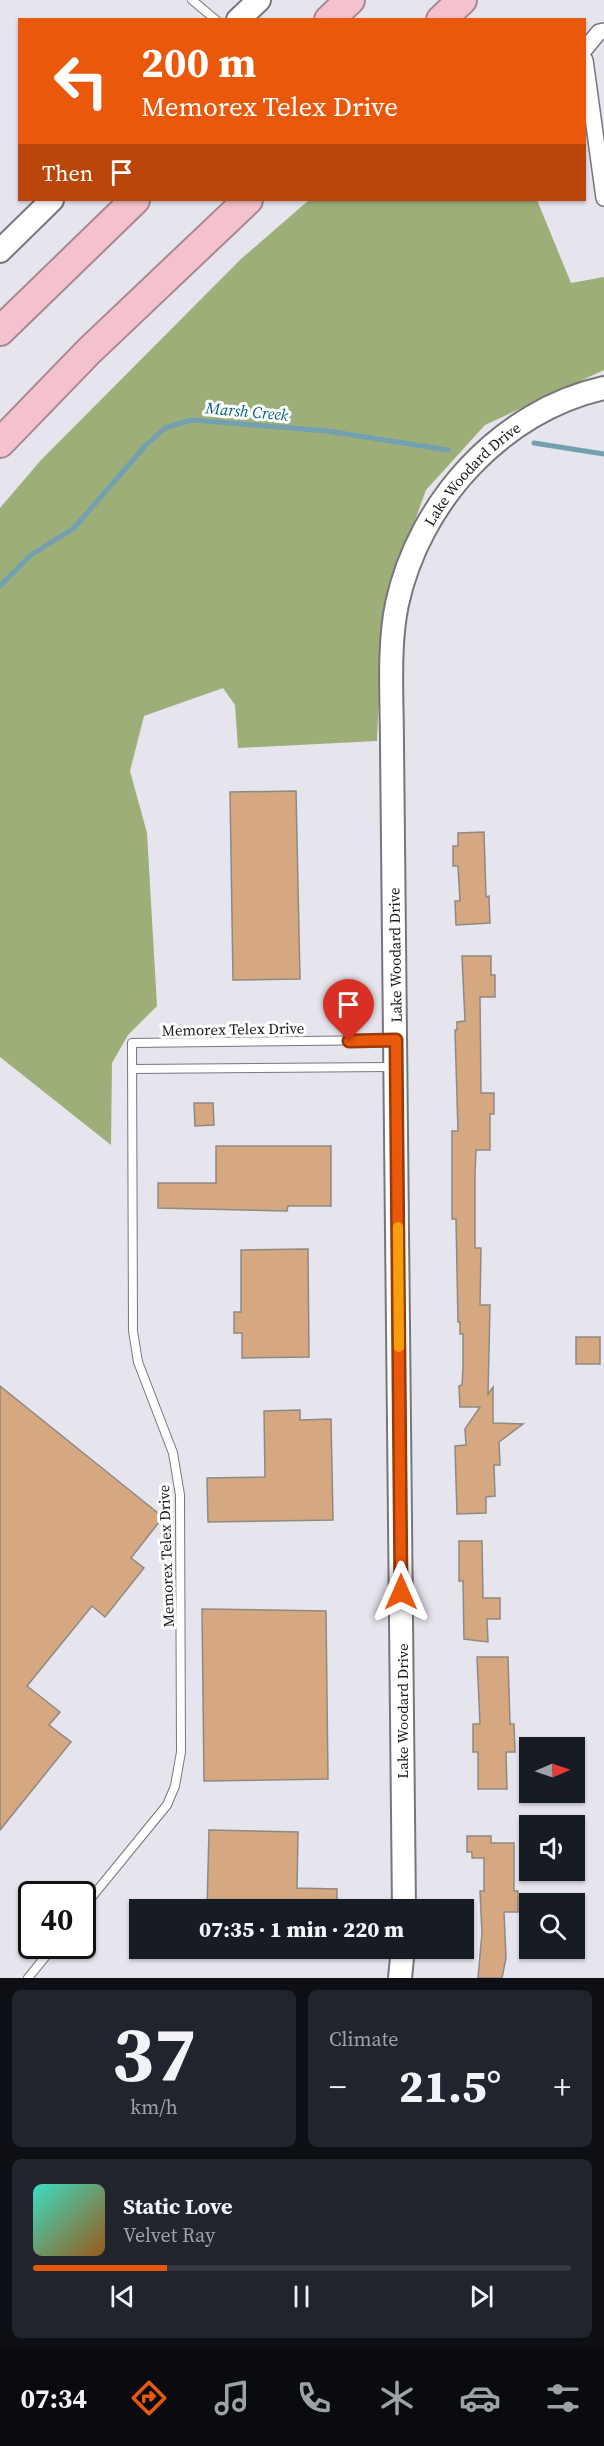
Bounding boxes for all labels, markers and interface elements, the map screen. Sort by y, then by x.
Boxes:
text: 200 m [141,33,256,91]
icon: left [42,42,120,120]
text: Memorex Telex Drive [141,88,398,125]
icon: arrive [105,156,138,189]
text: Then [42,158,93,188]
water label: Marsh Creek [204,396,290,426]
street label: Lake Woodard Drive [419,416,525,529]
street label: Lake Woodard Drive [383,887,407,1023]
pin [323,979,374,1041]
icon: arrive [332,988,365,1021]
street label: Memorex Telex Drive [161,1017,305,1041]
street label: Memorex Telex Drive [153,1484,179,1628]
position arrow [369,1560,433,1624]
street label: Lake Woodard Drive [392,1643,413,1779]
north arrow [519,1737,585,1803]
map controls [519,1737,585,1959]
button: sound [519,1815,585,1881]
speed limit sign: 40 [18,1881,96,1959]
button: search [519,1893,585,1959]
text: 07:35 · 1 min · 220 m [199,1914,404,1944]
text: 37 [112,2000,196,2107]
text: Climate [329,2025,398,2053]
text: 21.5° [399,2055,501,2117]
text: − [329,2064,347,2109]
text: + [554,2064,571,2109]
text: km/h [130,2093,178,2121]
text: Static Love [123,2191,233,2221]
text: Velvet Ray [123,2221,215,2249]
icon: previous [106,2280,139,2313]
icon: pause [285,2280,318,2313]
icon: next [465,2280,498,2313]
icon: directions [128,2377,170,2419]
icon: music [211,2377,253,2419]
icon: phone [293,2377,335,2419]
icon: climate [376,2377,418,2419]
icon: car [459,2377,501,2419]
icon: filters [542,2377,584,2419]
text: 07:34 [20,2380,87,2417]

